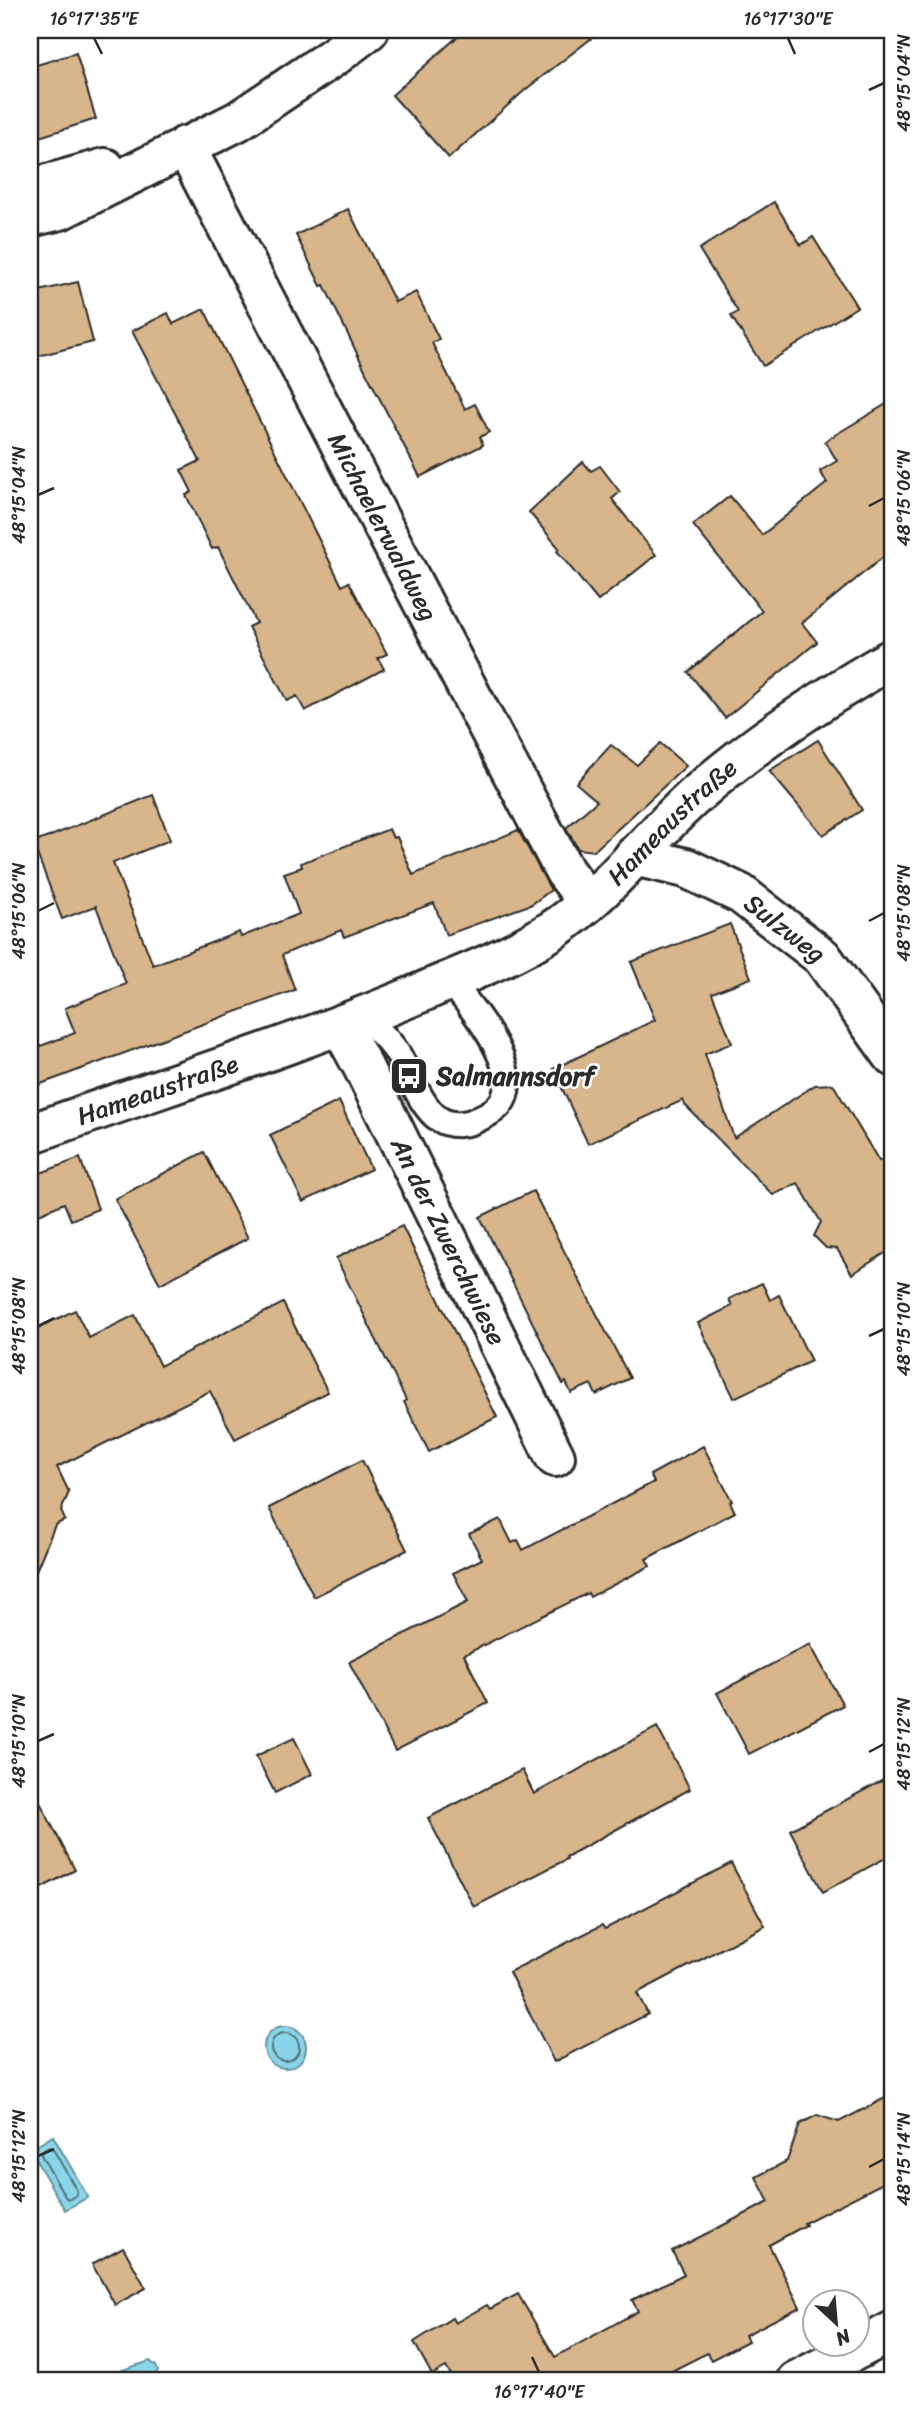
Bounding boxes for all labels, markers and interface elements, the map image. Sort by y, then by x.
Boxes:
text: 16°17'35"E [50,3,139,35]
text: 16°17'30"E [743,3,834,35]
text: 48°15'04"N [888,34,920,132]
street label: Michaelerwaldweg [315,424,452,629]
text: 48°15'04"N [3,446,35,544]
text: 48°15'06"N [888,449,920,546]
street label: Hameaustraße [595,746,748,897]
text: 48°15'06"N [3,862,35,959]
text: 48°15'08"N [888,864,920,962]
street label: Sulzweg [734,881,836,975]
street label: Hameaustraße [70,1040,245,1139]
place label: Salmannsdorf [435,1053,598,1099]
bus stop icon: Salmannsdorf [388,1055,430,1097]
street label: An der Zwerchwiese [377,1128,520,1353]
text: 48°15'08"N [3,1277,35,1375]
text: 48°15'10"N [888,1281,920,1376]
text: 48°15'10"N [3,1693,35,1788]
text: 48°15'12"N [888,1697,920,1791]
text: 48°15'12"N [3,2109,35,2203]
text: 48°15'14"N [888,2111,920,2206]
north arrow [800,2288,870,2358]
text: N [829,2320,857,2356]
text: 16°17'40"E [494,2376,585,2408]

